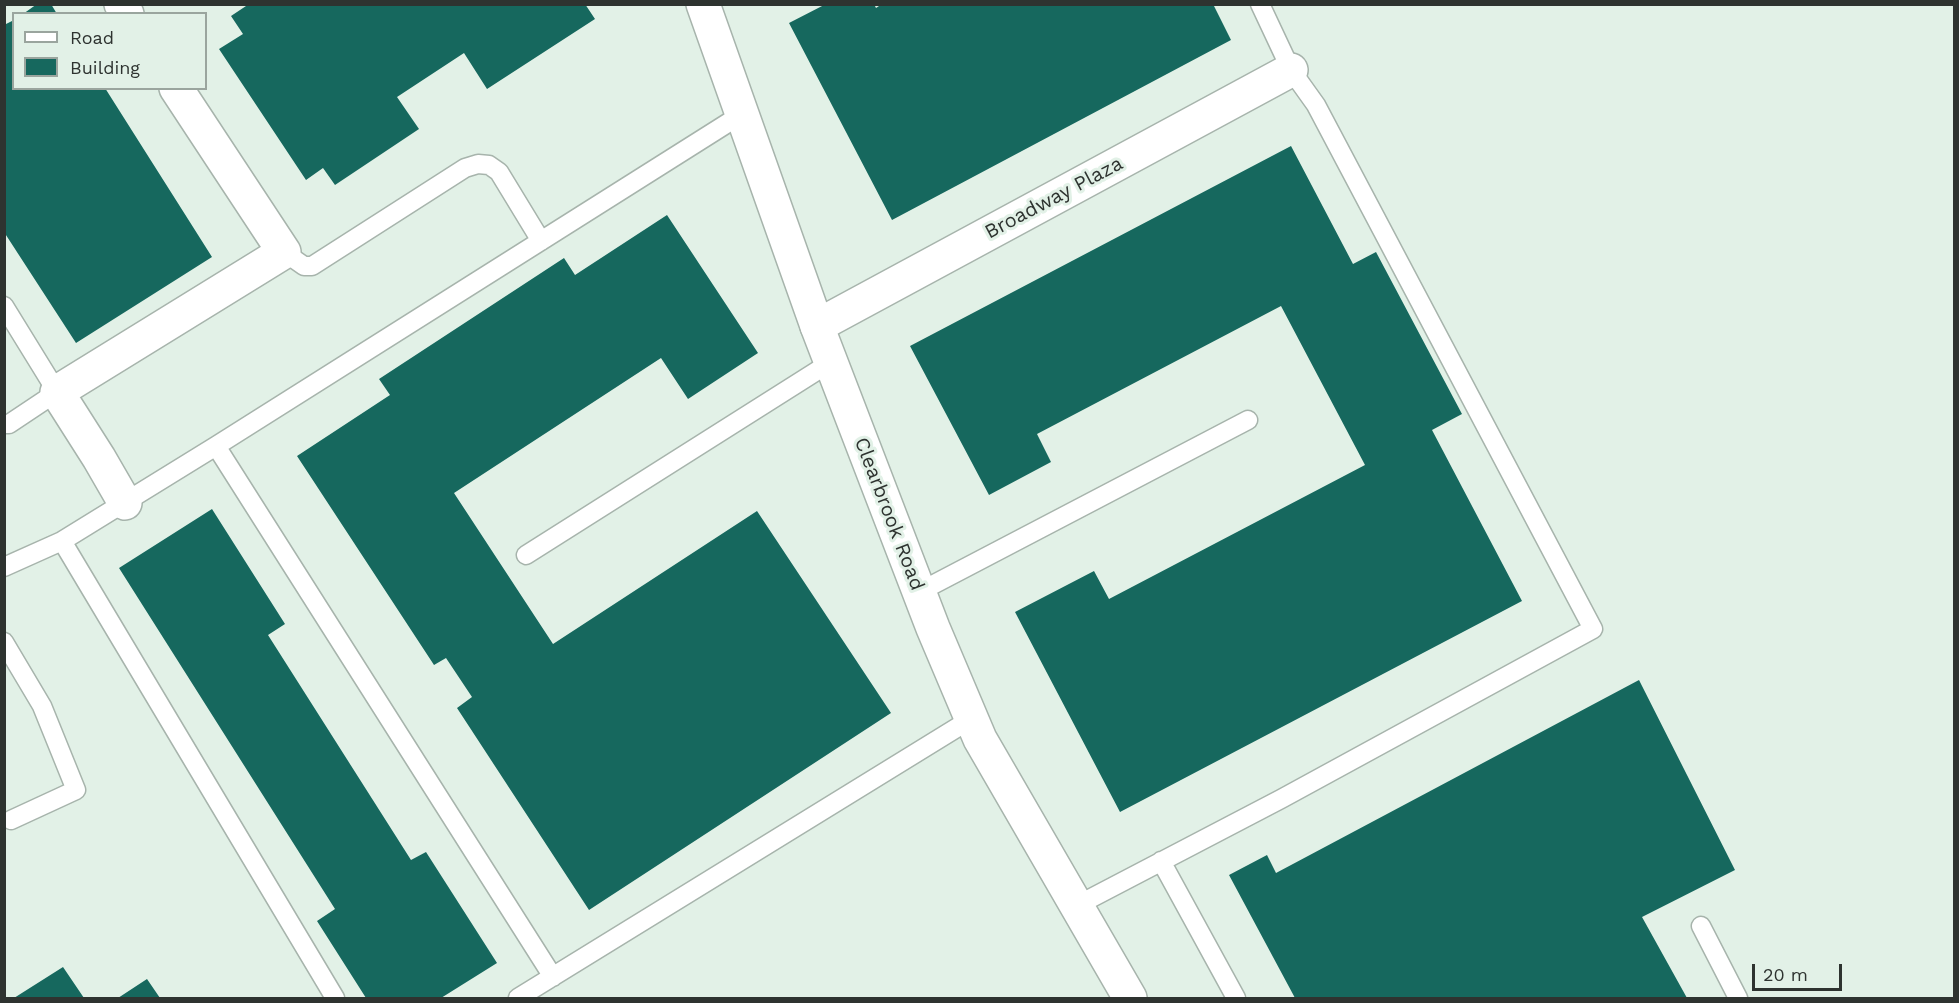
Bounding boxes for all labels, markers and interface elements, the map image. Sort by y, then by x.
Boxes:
legend [12,12,207,90]
text: Road [70,27,114,48]
text: Building [70,57,140,78]
street label: Broadway Plaza [981,152,1127,244]
street label: Clearbrook Road [849,434,929,594]
scale bar [1755,952,1845,990]
text: 20 m [1763,964,1808,985]

